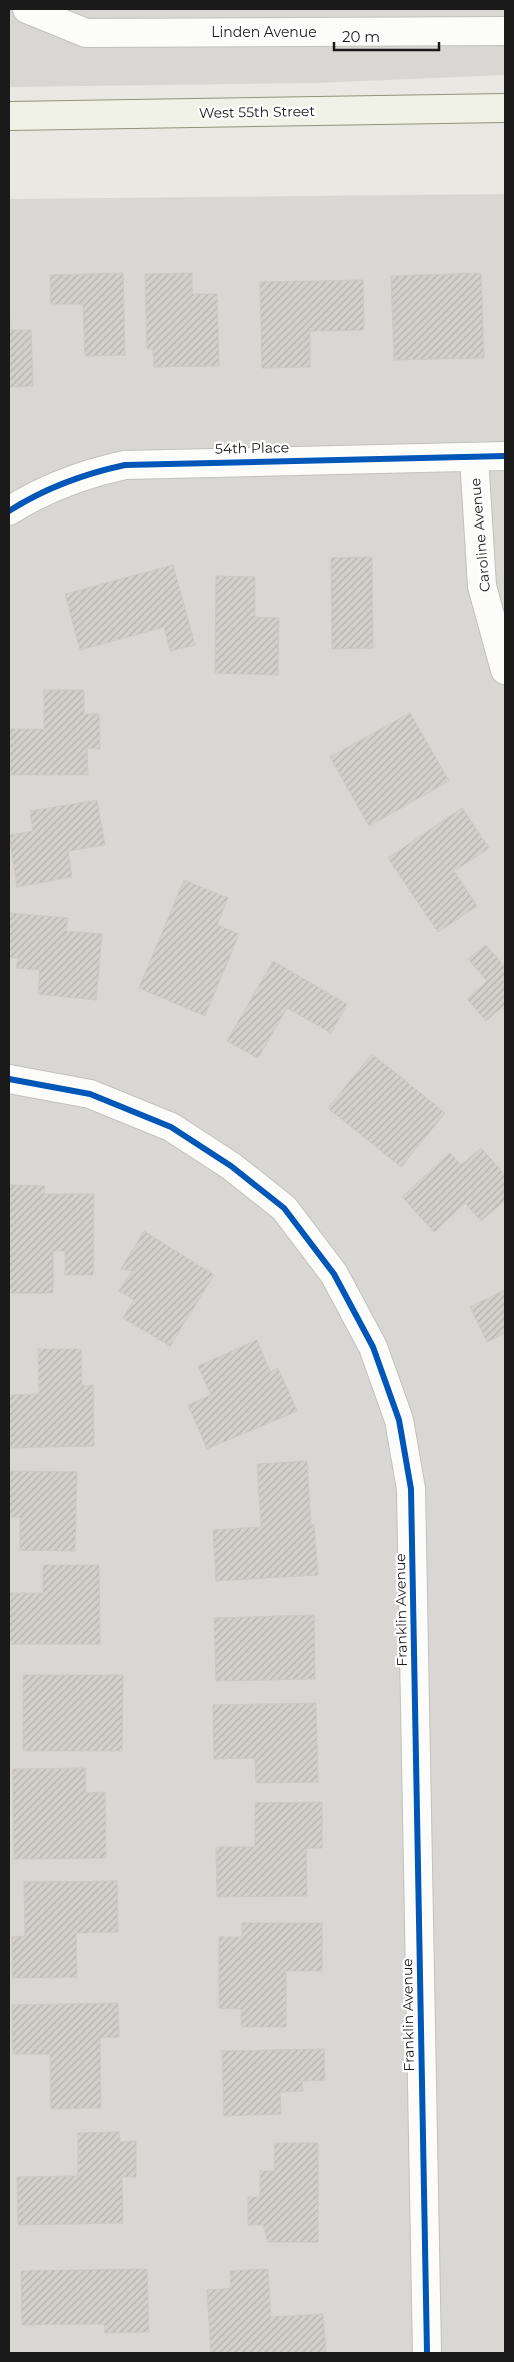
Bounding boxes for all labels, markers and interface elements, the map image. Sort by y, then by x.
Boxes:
scale bar [334,20,439,52]
street label: Linden Avenue [211,23,317,41]
text: 20 m [342,27,380,46]
street label: West 55th Street [199,102,316,122]
street label: 54th Place [215,438,289,458]
street label: Caroline Avenue [466,477,494,593]
street label: Franklin Avenue [391,1553,411,1667]
street label: Franklin Avenue [398,1958,418,2072]

